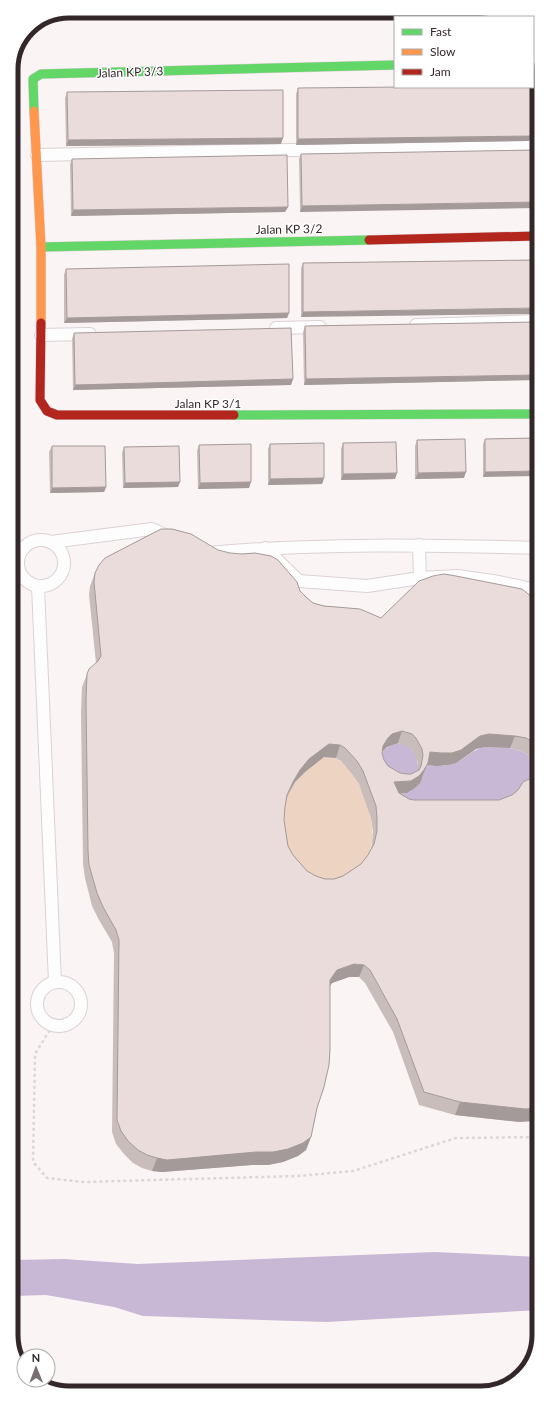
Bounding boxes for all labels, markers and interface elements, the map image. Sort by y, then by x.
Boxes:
legend [394,16,534,88]
text: Fast [430,24,452,39]
text: Slow [430,44,456,59]
street label: Jalan KP 3/3 [96,63,164,81]
text: Jam [430,64,451,79]
street label: Jalan KP 3/2 [256,221,322,237]
street label: Jalan KP 3/1 [175,396,241,411]
north arrow [16,1348,56,1388]
text: N [31,1351,40,1364]

